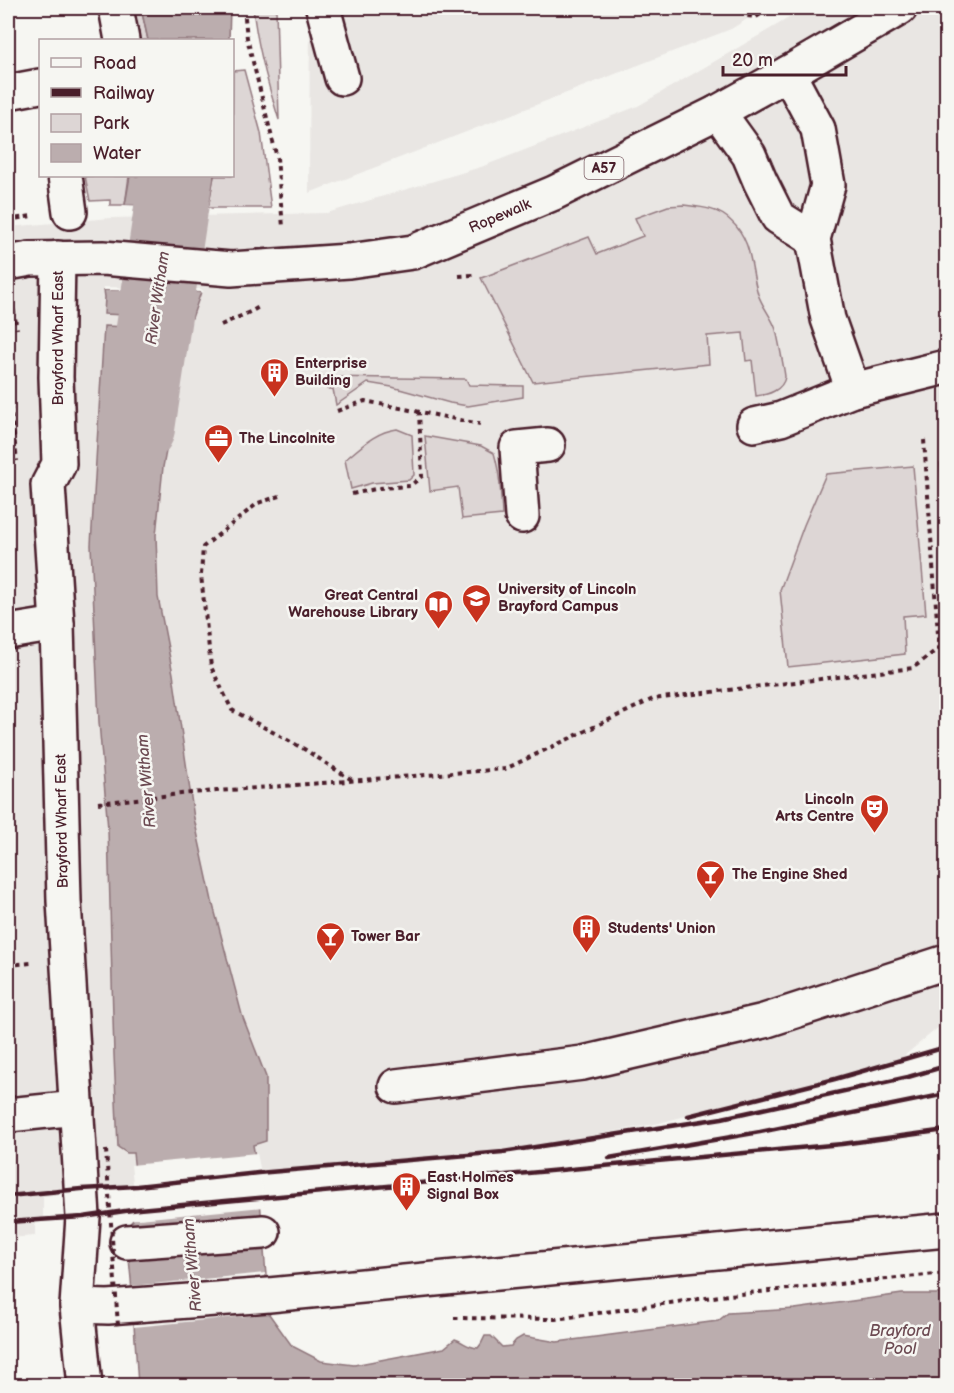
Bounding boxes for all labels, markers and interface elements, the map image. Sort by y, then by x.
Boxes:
legend [39,39,234,177]
scale bar [723,39,846,77]
text: 20 m [732,50,773,71]
text: Road [93,53,137,74]
text: Railway [93,83,155,104]
text: Park [93,113,129,134]
text: Water [93,143,141,164]
road number: A57 [584,157,624,179]
street label: Ropewalk [466,194,535,238]
water label: River Witham [142,250,174,346]
street label: Brayford Wharf East [49,270,68,405]
place label: Enterprise Building [295,354,367,390]
building icon: Enterprise Building [258,356,290,398]
office icon: The Lincolnite [202,422,234,464]
place label: The Lincolnite [239,429,335,448]
place label: University of Lincoln Brayford Campus [498,580,636,616]
school or university icon: University of Lincoln Brayford Campus [461,582,493,624]
place label: Great Central Warehouse Library [288,586,418,622]
library icon: Great Central Warehouse Library [423,588,455,630]
water label: River Witham [133,733,161,829]
street label: Brayford Wharf East [51,753,73,889]
place label: Lincoln Arts Centre [775,790,854,826]
theatre icon: Lincoln Arts Centre [859,792,891,834]
bar icon: The Engine Shed [695,858,727,900]
place label: The Engine Shed [732,865,847,884]
building icon: Students' Union [571,912,603,954]
place label: Students' Union [608,919,716,938]
bar icon: Tower Bar [314,920,346,962]
place label: Tower Bar [351,927,421,946]
place label: East Holmes Signal Box [427,1168,514,1204]
building icon: East Holmes Signal Box [390,1170,422,1212]
water label: River Witham [179,1217,207,1313]
water label: Brayford Pool [869,1322,931,1359]

